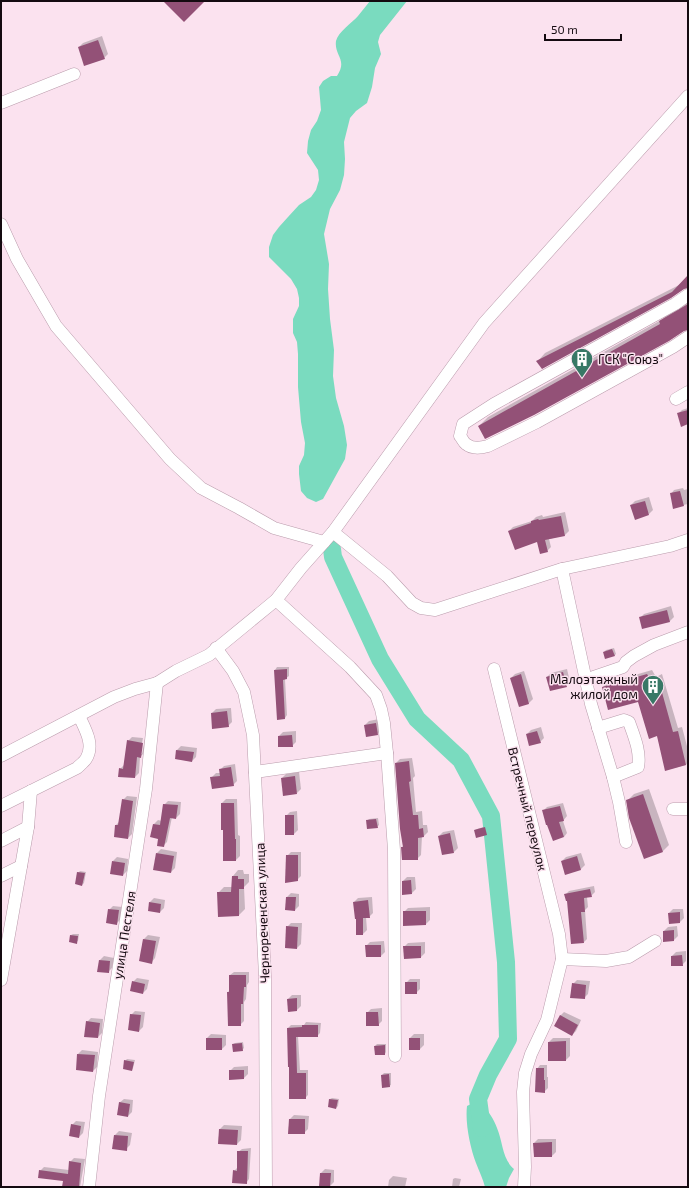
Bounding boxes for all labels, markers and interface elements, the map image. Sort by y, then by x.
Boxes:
scale bar [545,16,621,42]
text: 50 m [551,22,578,36]
building icon: ГСК "Союз" [569,346,595,379]
place label: ГСК "Союз" [598,351,663,367]
place label: Малоэтажный жилой дом [550,671,638,702]
building icon: Малоэтажный жилой дом [640,673,666,706]
street label: Встречный переулок [505,745,551,873]
street label: Чернореченская улица [252,842,272,984]
street label: улица Пестеля [109,890,139,980]

